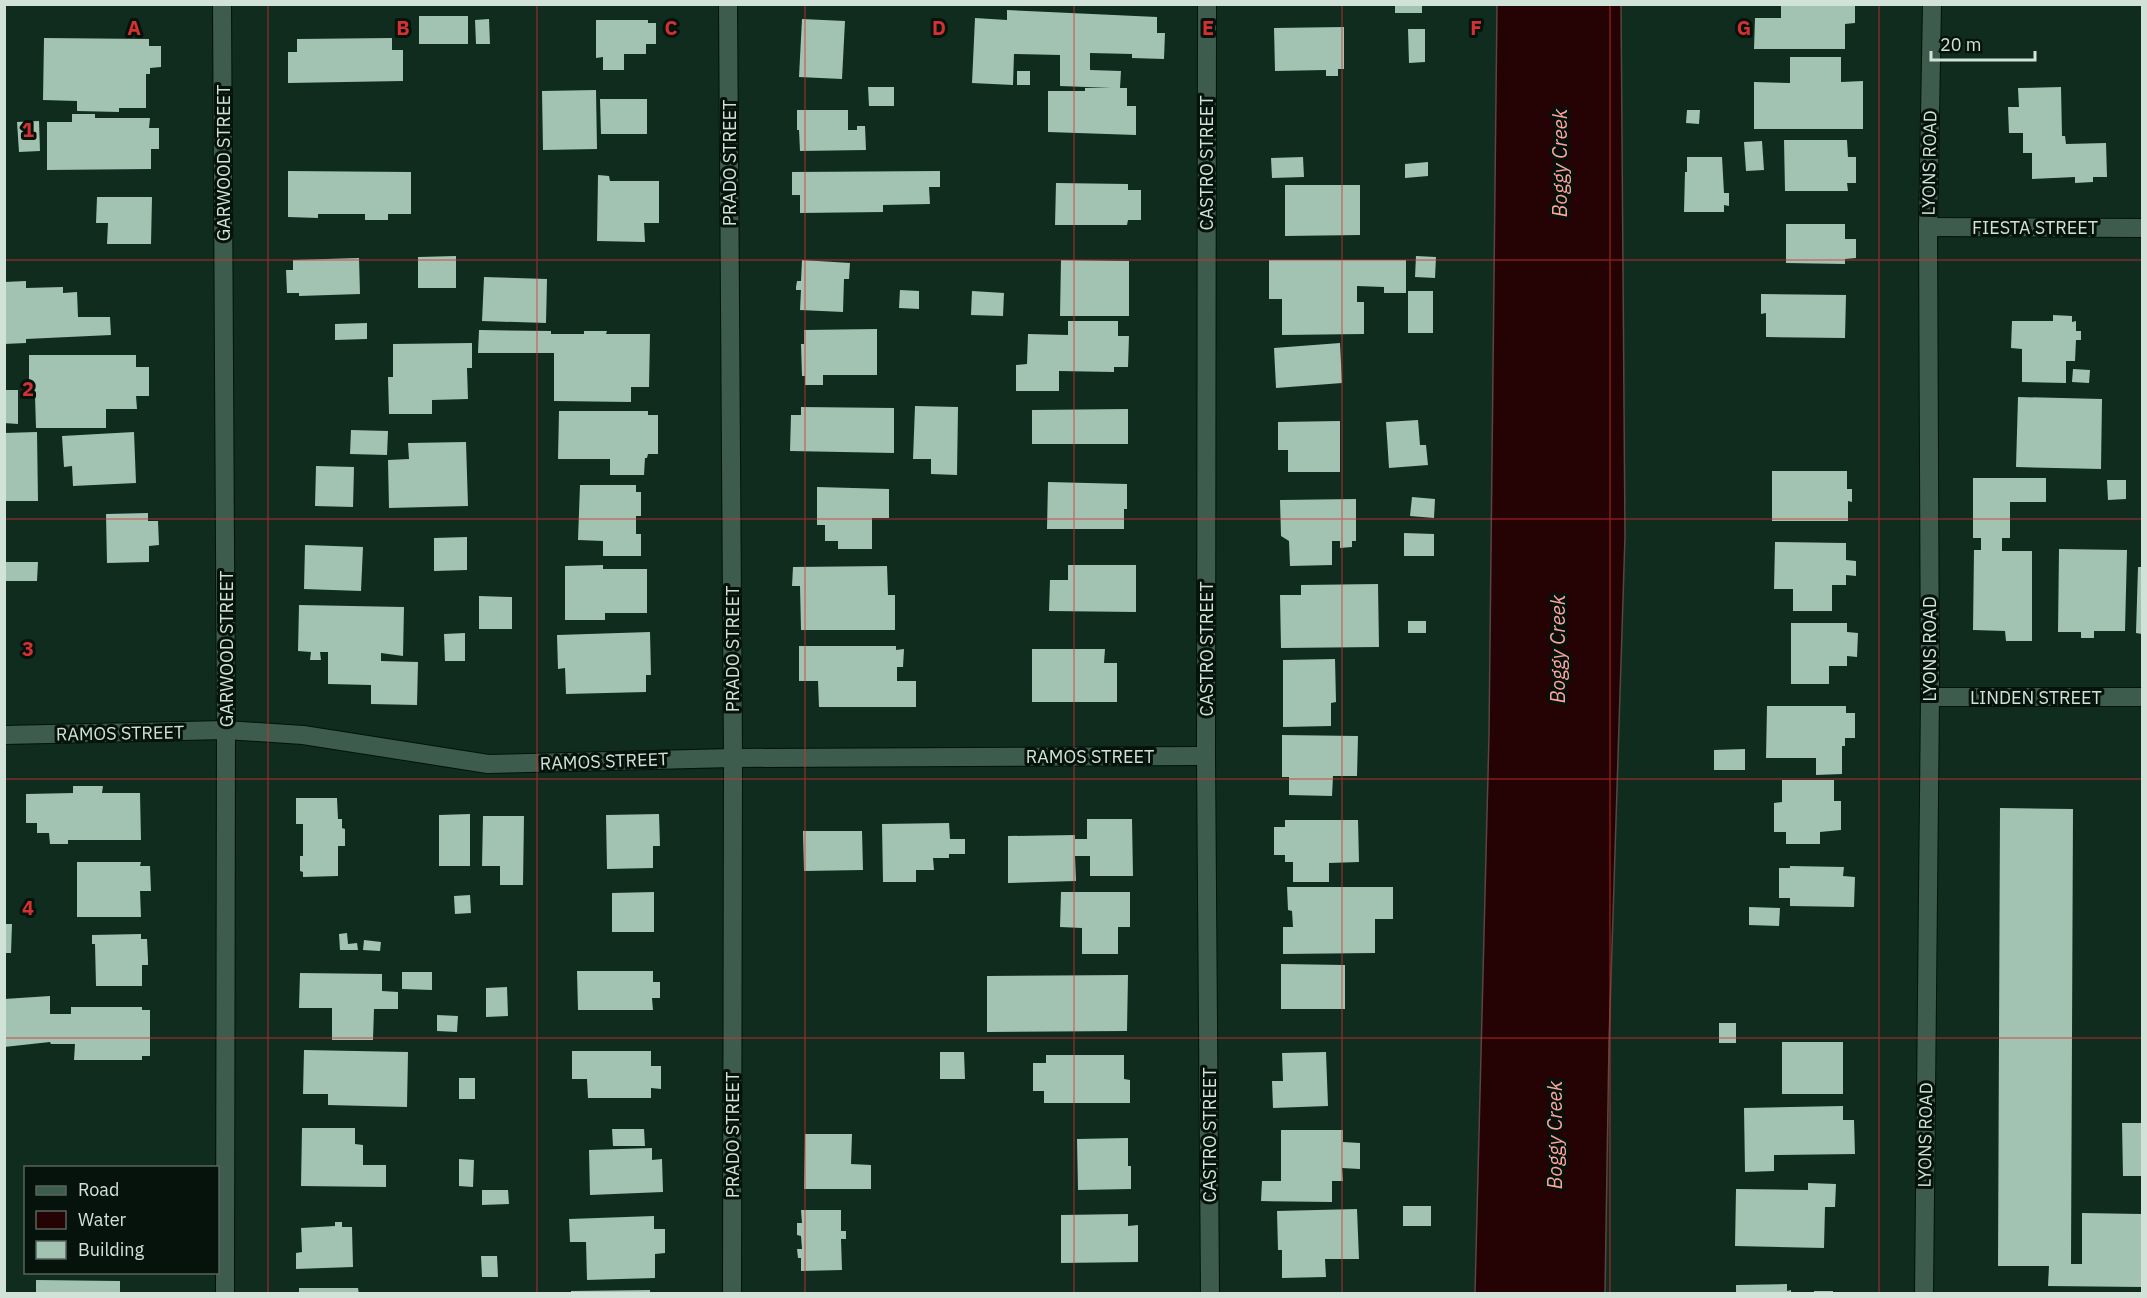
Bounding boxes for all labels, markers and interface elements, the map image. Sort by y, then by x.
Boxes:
text: A [127,14,141,41]
text: B [396,14,410,41]
text: C [664,14,678,41]
text: D [932,14,946,41]
text: E [1202,14,1214,41]
text: F [1470,14,1482,41]
text: G [1737,14,1751,41]
scale bar [1931,24,2034,62]
text: 20 m [1940,33,1982,56]
street label: GARWOOD STREET [212,85,235,241]
street label: CASTRO STREET [1195,96,1218,230]
street label: PRADO STREET [718,100,741,226]
water label: Boggy Creek [1546,108,1573,217]
street label: LYONS ROAD [1917,110,1941,216]
text: 1 [22,116,34,143]
street label: FIESTA STREET [1972,216,2098,239]
text: 2 [22,375,34,402]
street label: GARWOOD STREET [215,571,238,727]
street label: CASTRO STREET [1195,582,1218,716]
street label: PRADO STREET [721,586,744,712]
water label: Boggy Creek [1544,594,1571,703]
street label: LYONS ROAD [1918,596,1941,702]
text: 3 [22,635,34,662]
street label: LINDEN STREET [1970,686,2102,709]
street label: RAMOS STREET [56,720,184,746]
street label: RAMOS STREET [1026,745,1154,768]
street label: RAMOS STREET [539,747,669,775]
text: 4 [22,894,34,921]
street label: CASTRO STREET [1198,1068,1221,1202]
street label: PRADO STREET [721,1072,744,1198]
water label: Boggy Creek [1541,1080,1568,1189]
street label: LYONS ROAD [1913,1082,1937,1188]
legend [24,1166,219,1274]
text: Road [78,1178,119,1201]
text: Water [78,1208,127,1231]
text: Building [78,1238,145,1261]

